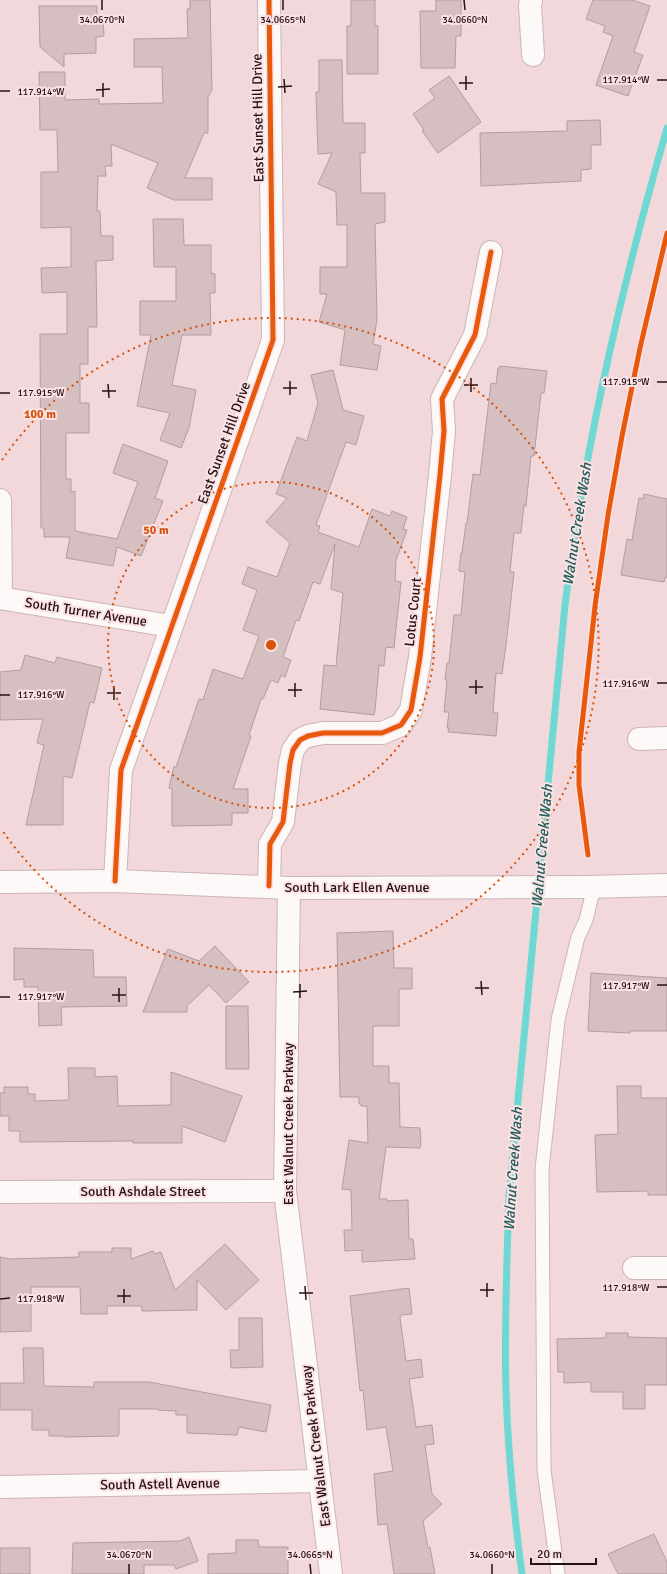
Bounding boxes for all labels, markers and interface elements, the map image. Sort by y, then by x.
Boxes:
text: 34.0670°N [79,14,125,26]
text: 34.0665°N [260,14,306,26]
text: 34.0660°N [442,14,488,26]
street label: East Sunset Hill Drive [248,53,268,183]
text: 117.914°W [602,74,650,86]
text: 117.914°W [17,86,65,98]
text: 117.915°W [602,376,650,388]
street label: East Sunset Hill Drive [194,380,254,506]
text: 117.915°W [17,387,65,399]
text: 100 m [24,407,56,422]
water label: Walnut Creek Wash [558,461,596,587]
text: 50 m [143,523,169,538]
street label: Lotus Court [401,576,425,647]
street label: South Turner Avenue [24,594,148,630]
centre of rings [264,638,278,652]
text: 117.916°W [602,678,650,690]
text: 117.916°W [17,689,65,701]
water label: Walnut Creek Wash [528,783,556,908]
street label: South Lark Ellen Avenue [284,879,430,896]
text: 117.917°W [602,980,650,992]
text: 117.917°W [17,991,65,1003]
street label: East Walnut Creek Parkway [280,1042,297,1205]
water label: Walnut Creek Wash [500,1106,526,1231]
street label: South Ashdale Street [80,1183,206,1200]
text: 117.918°W [602,1282,650,1294]
text: 117.918°W [17,1293,65,1305]
street label: East Walnut Creek Parkway [298,1364,334,1528]
street label: South Astell Avenue [100,1474,220,1494]
scale bar [531,1540,596,1566]
text: 20 m [537,1547,562,1562]
text: 34.0670°N [106,1549,152,1561]
text: 34.0665°N [287,1549,333,1561]
text: 34.0660°N [469,1549,515,1561]

